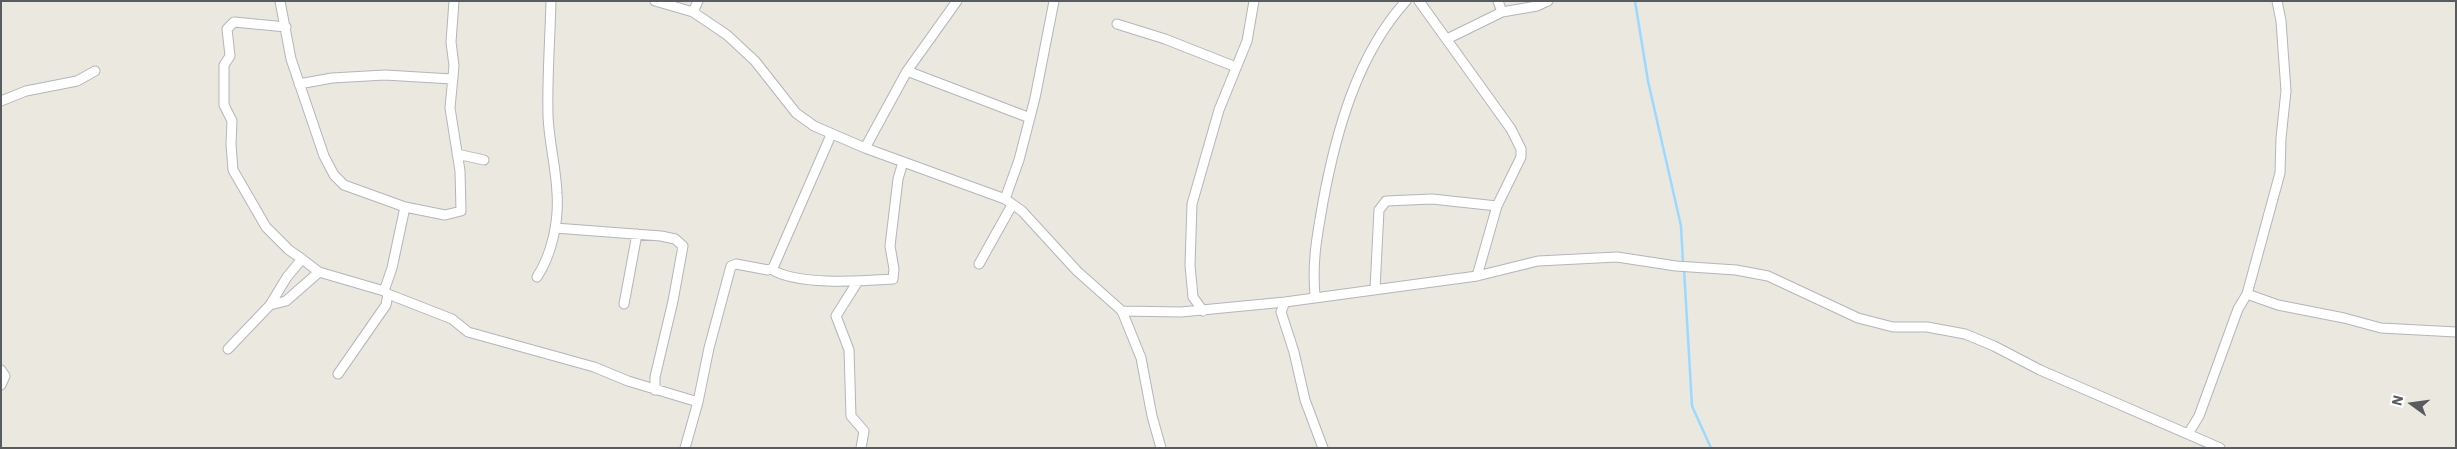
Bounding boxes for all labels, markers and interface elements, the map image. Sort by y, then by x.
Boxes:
north arrow [2387,379,2437,429]
text: N [2387,393,2407,407]

